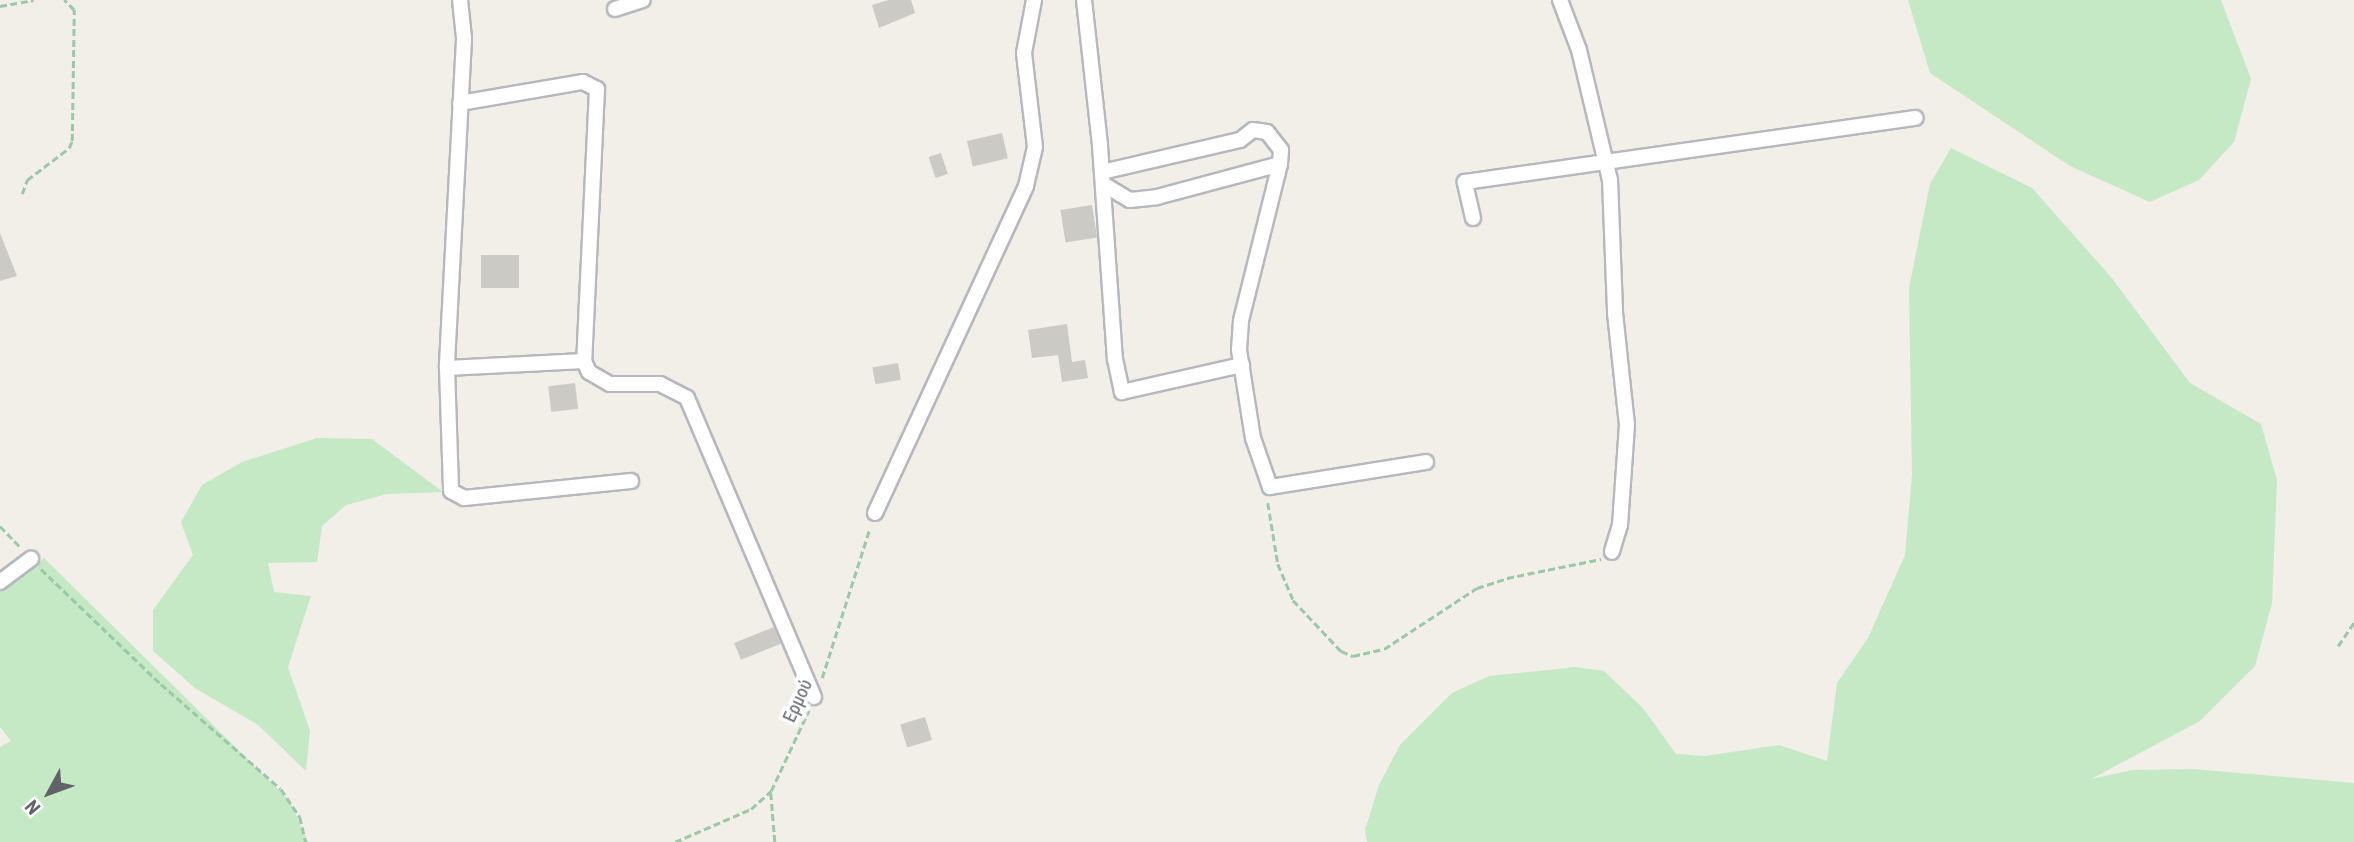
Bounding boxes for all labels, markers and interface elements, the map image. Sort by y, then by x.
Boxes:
street label: Ερμού [779,676,817,726]
north arrow [14,758,84,828]
text: N [20,795,45,819]

